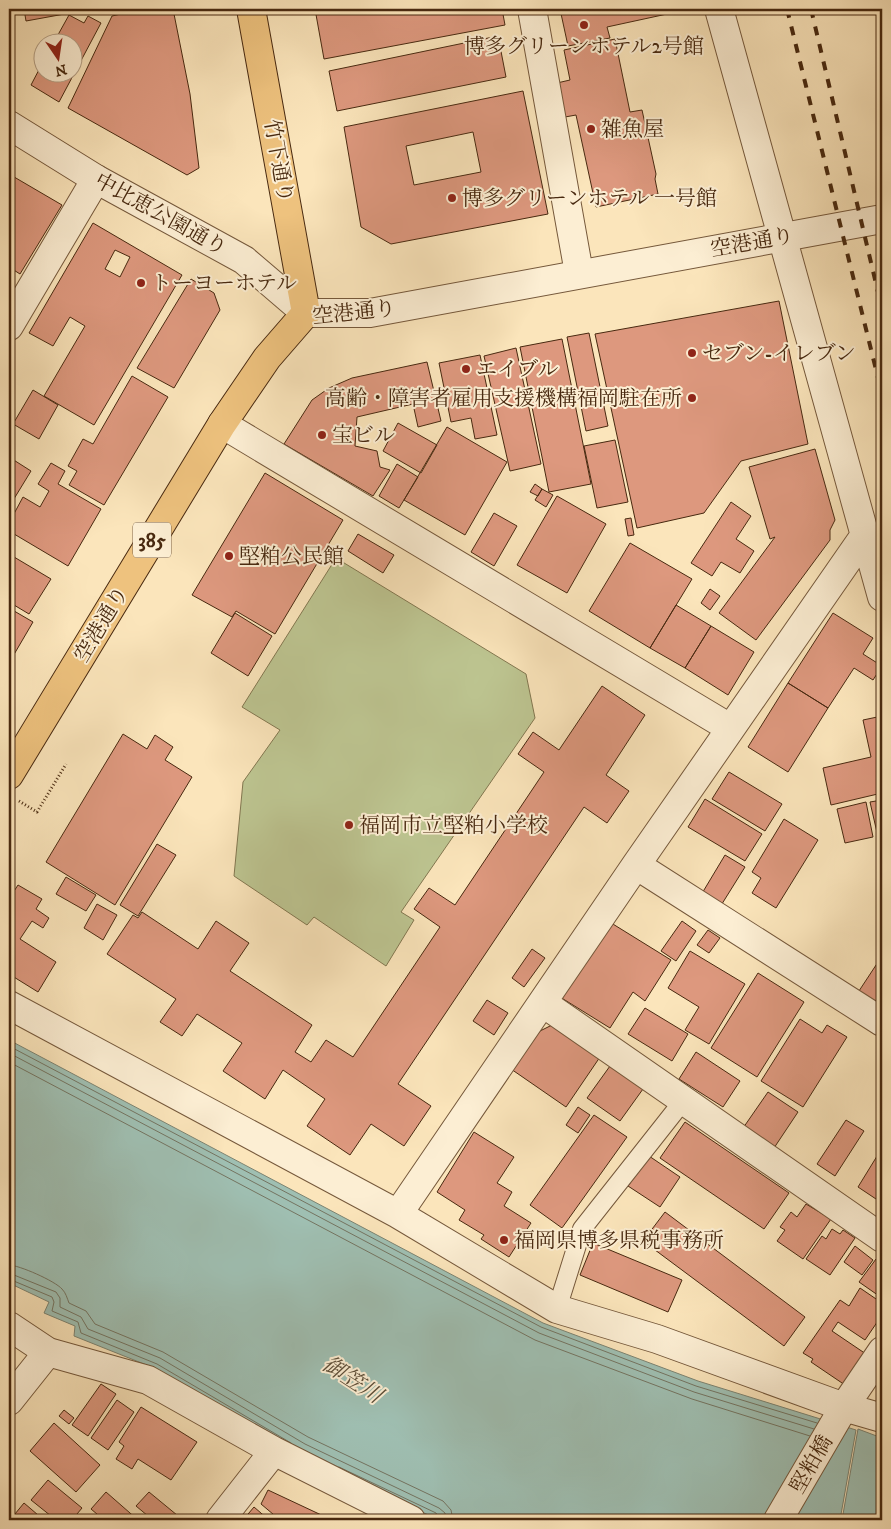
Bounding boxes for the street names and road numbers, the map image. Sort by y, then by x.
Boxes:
street label: 竹下通り [258,118,298,205]
street label: 中比恵公園通り [90,168,231,262]
street label: 空港通り [709,223,796,263]
street label: 空港通り [311,296,397,330]
road number: 385 [133,522,171,558]
street label: 空港通り [69,582,135,667]
street label: 堅粕橋 [785,1431,839,1498]

